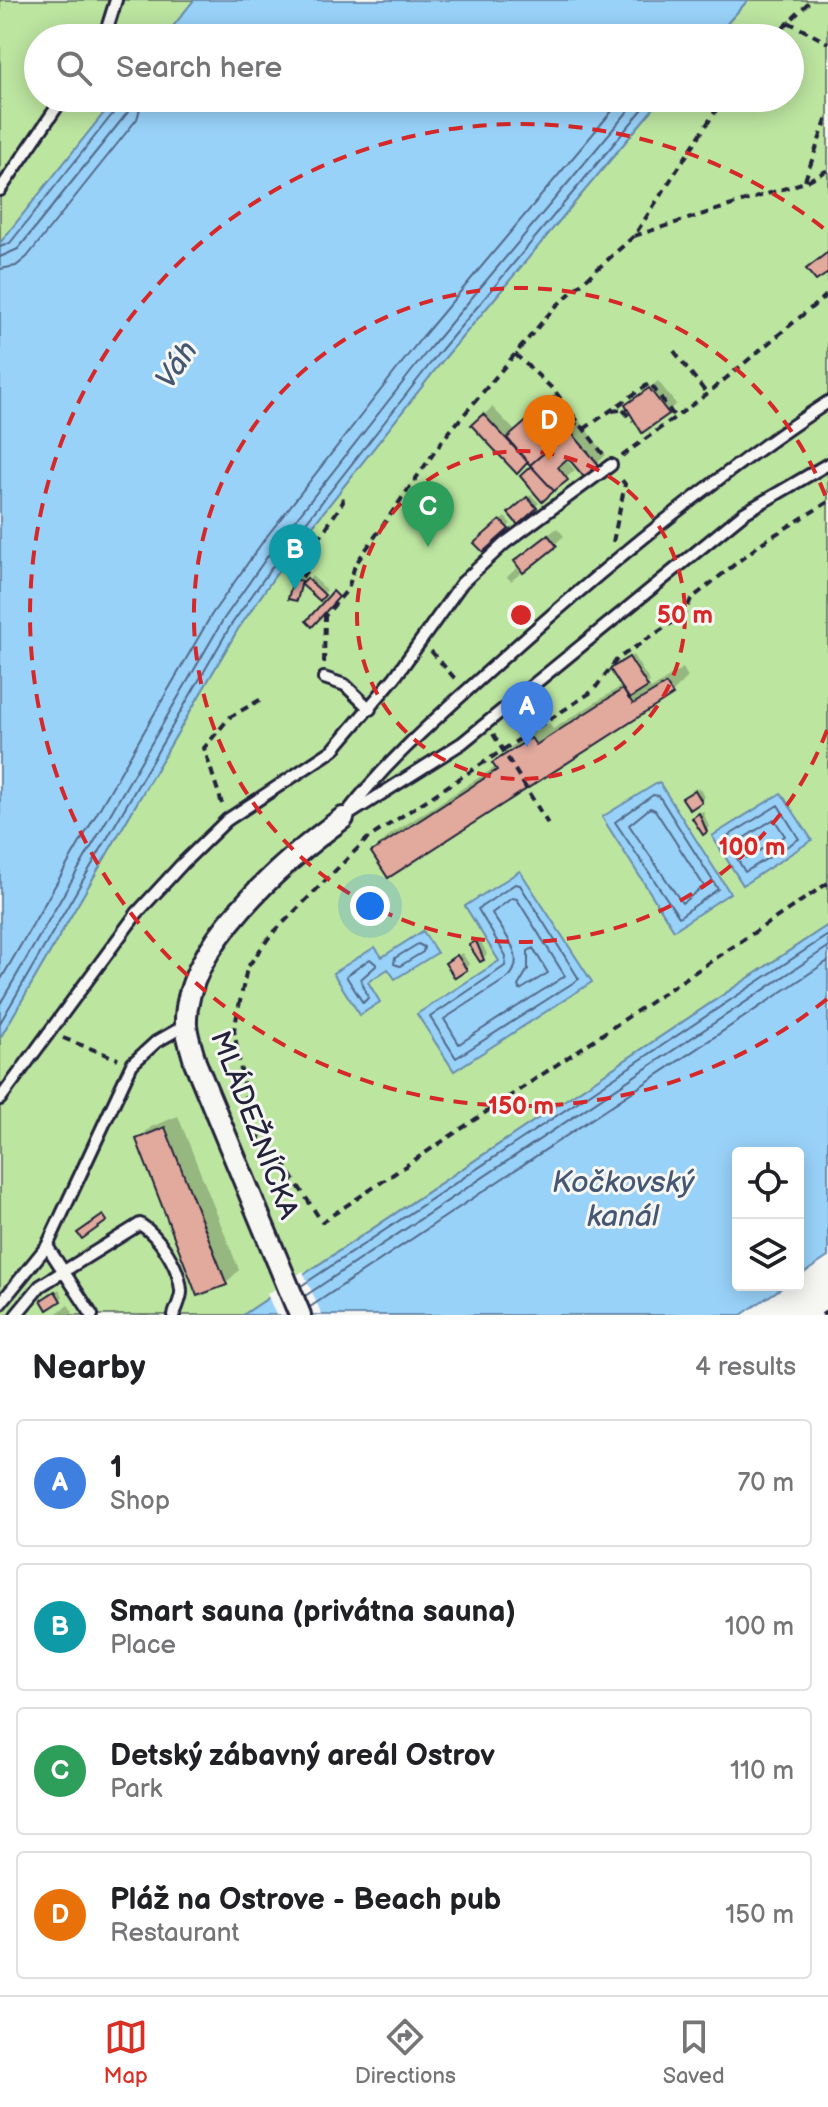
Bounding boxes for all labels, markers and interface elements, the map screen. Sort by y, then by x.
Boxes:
search box [24,24,804,112]
icon: search [52,46,96,90]
text: Search here [116,50,282,86]
water label: Váh [148,334,206,396]
pin: D [523,395,575,461]
pin: C [402,481,454,547]
pin: B [269,524,321,590]
centre of rings [507,601,535,629]
text: 50 m [657,601,713,630]
pin: A [501,681,553,747]
text: 100 m [719,833,785,862]
your location [350,886,390,926]
street label: MLÁDEŽNÍCKA [203,1026,306,1224]
text: 150 m [488,1092,554,1121]
map controls [732,1147,804,1291]
button: locate [732,1147,804,1219]
water label: Kočkovský kanál [552,1165,696,1235]
button: layers [732,1219,804,1291]
text: Nearby [32,1347,146,1388]
text: 4 results [695,1352,796,1383]
text: 1 [110,1450,123,1486]
text: A [52,1468,68,1499]
text: 70 m [737,1468,794,1499]
text: Shop [110,1486,170,1517]
text: Smart sauna (privátna sauna) [110,1594,516,1630]
text: B [51,1612,69,1643]
text: 100 m [725,1612,794,1643]
text: Place [110,1630,176,1661]
text: Detský zábavný areál Ostrov [110,1738,495,1774]
text: C [51,1756,69,1787]
text: 110 m [730,1756,794,1787]
text: Park [110,1774,162,1805]
text: Pláž na Ostrove - Beach pub [110,1882,501,1918]
text: D [51,1900,69,1931]
text: 150 m [725,1900,794,1931]
text: Restaurant [110,1918,239,1949]
tab: Map [103,2015,148,2090]
tab: Directions [355,2015,456,2090]
tab: Saved [663,2015,725,2090]

